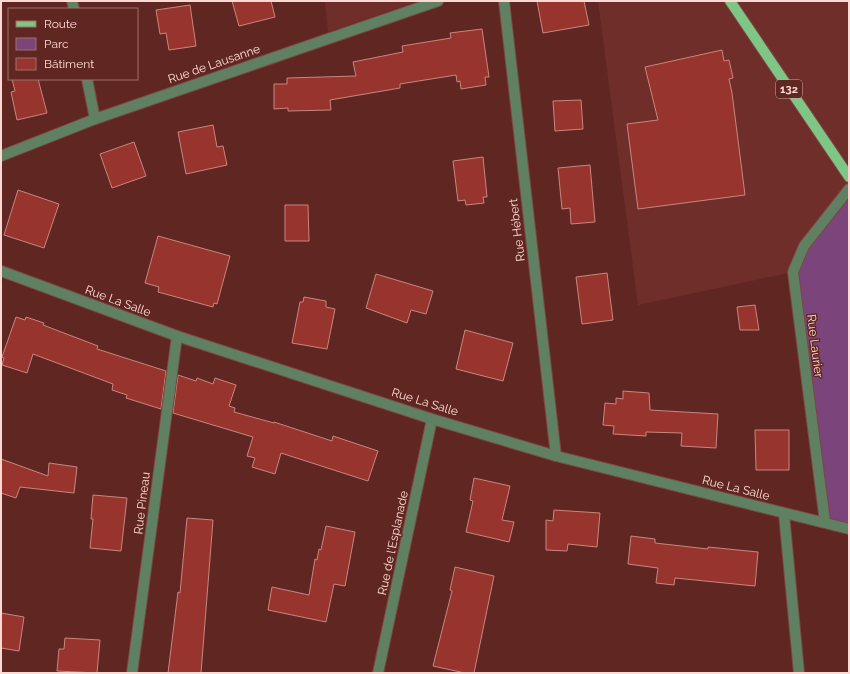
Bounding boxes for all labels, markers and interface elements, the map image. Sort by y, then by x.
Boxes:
legend [8,8,138,80]
text: Route [44,17,77,31]
text: Parc [44,37,69,51]
street label: Rue de Lausanne [166,42,262,86]
text: Bâtiment [44,57,94,71]
road number: 132 [776,80,802,98]
street label: Rue Hébert [506,198,528,262]
street label: Rue La Salle [83,283,153,319]
street label: Rue Laurier [804,314,826,379]
street label: Rue La Salle [390,385,460,419]
street label: Rue Pineau [131,471,153,535]
street label: Rue La Salle [701,473,771,503]
street label: Rue de l'Esplanade [375,490,411,596]

